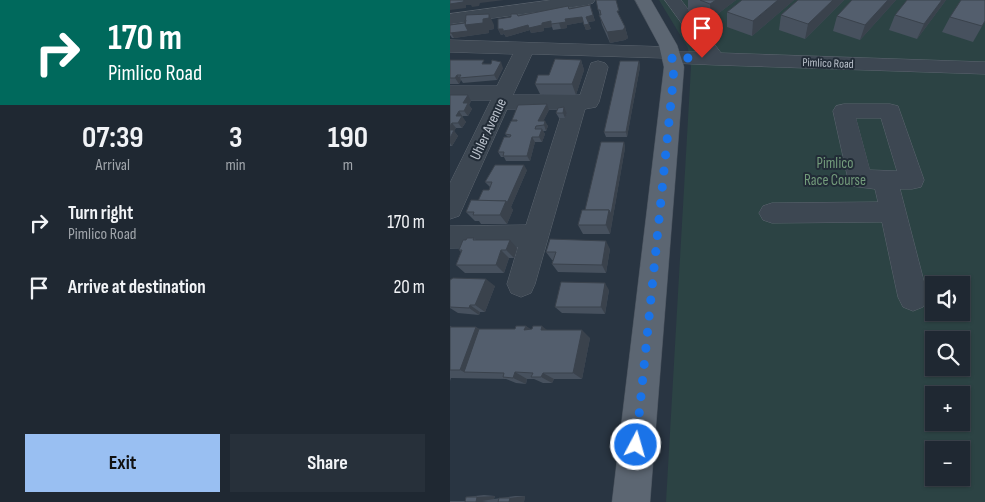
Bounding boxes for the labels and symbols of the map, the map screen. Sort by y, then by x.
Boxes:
pin [681,7,723,58]
street label: Pimlico Road [802,55,854,72]
street label: Uhler Avenue [466,95,511,163]
park label: Pimlico Race Course [804,154,866,190]
position arrow [609,418,661,470]

